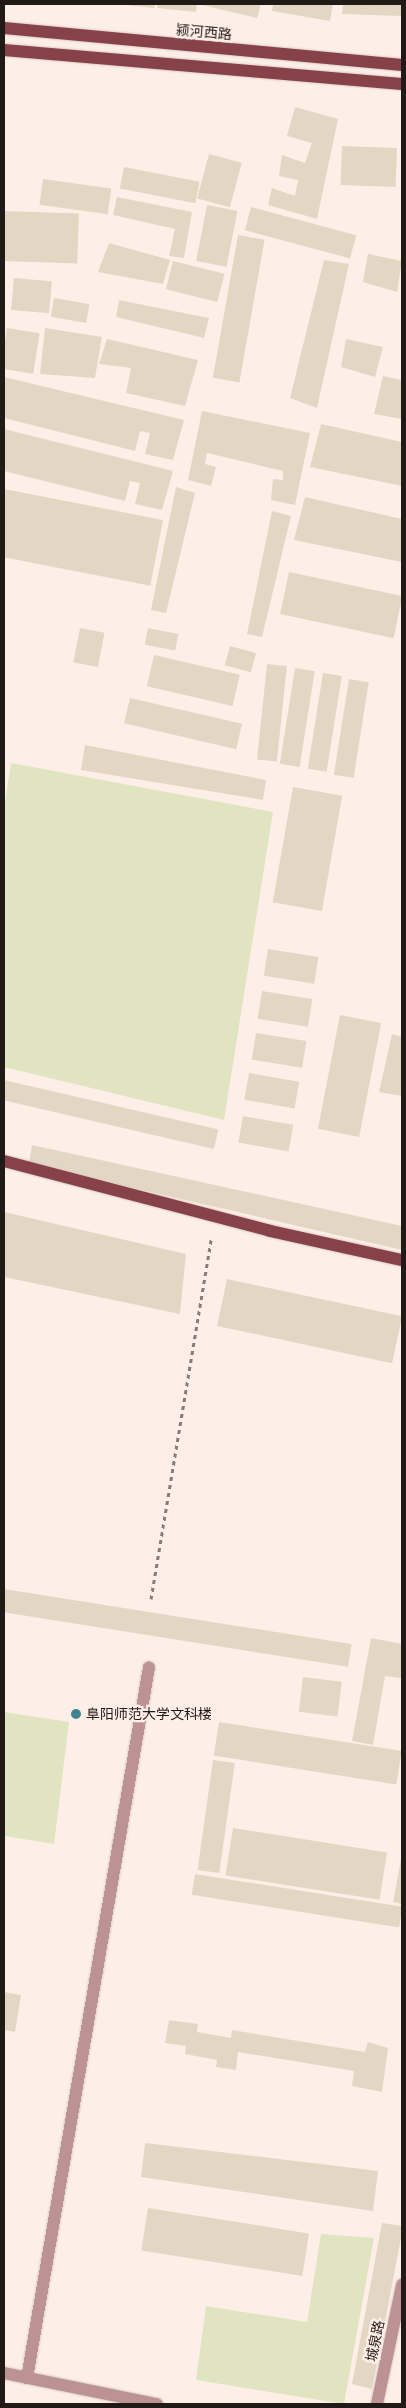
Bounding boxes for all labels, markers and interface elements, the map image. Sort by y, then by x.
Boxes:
street label: 颍河西路 [175,21,233,43]
place label: 阜阳师范大学文科楼 [86,1706,212,1722]
marker: 阜阳师范大学文科楼 [70,1708,82,1720]
street label: 城泉路 [362,2319,388,2363]

